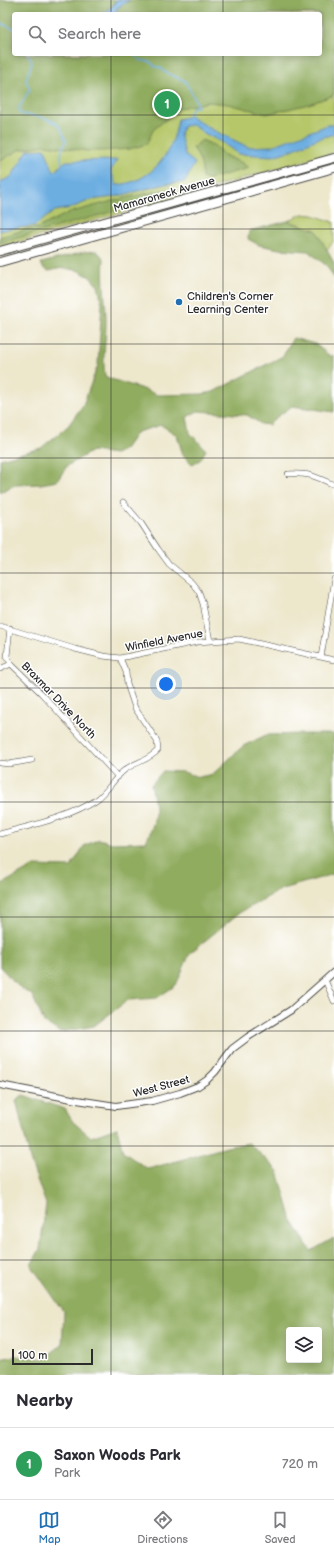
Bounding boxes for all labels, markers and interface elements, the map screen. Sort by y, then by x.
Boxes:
search box [12,12,322,56]
icon: search [26,23,48,45]
text: Search here [58,25,141,44]
pin: 1 [154,89,180,119]
street label: Mamaroneck Avenue [112,174,217,215]
place label: Children's Corner Learning Center [187,290,274,316]
marker: Children's Corner Learning Center [174,297,184,307]
street label: Winfield Avenue [124,627,204,654]
street label: Braxmar Drive North [19,659,99,741]
your location [156,674,176,694]
street label: West Street [132,1073,191,1100]
map controls [286,1327,322,1363]
button: layers [286,1327,322,1363]
scale bar [12,1347,93,1366]
text: 100 m [18,1349,47,1362]
text: Nearby [16,1391,73,1411]
text: Saxon Woods Park [54,1446,181,1465]
text: 1 [26,1456,32,1472]
text: 720 m [282,1456,318,1472]
text: Park [54,1465,80,1481]
tab: Map [38,1509,61,1546]
tab: Directions [137,1509,188,1546]
tab: Saved [265,1509,296,1546]

